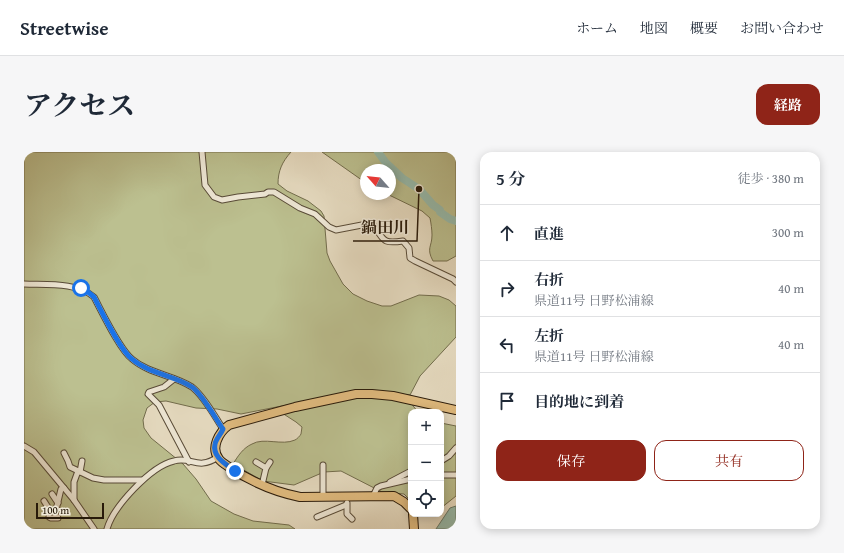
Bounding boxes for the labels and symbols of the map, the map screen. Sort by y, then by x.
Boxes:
north arrow [360,164,396,200]
callout: 鍋田川 [353,213,417,241]
text: 鍋田川 [361,215,409,239]
route start [72,279,90,297]
route end [226,462,244,480]
scale bar [36,501,104,520]

